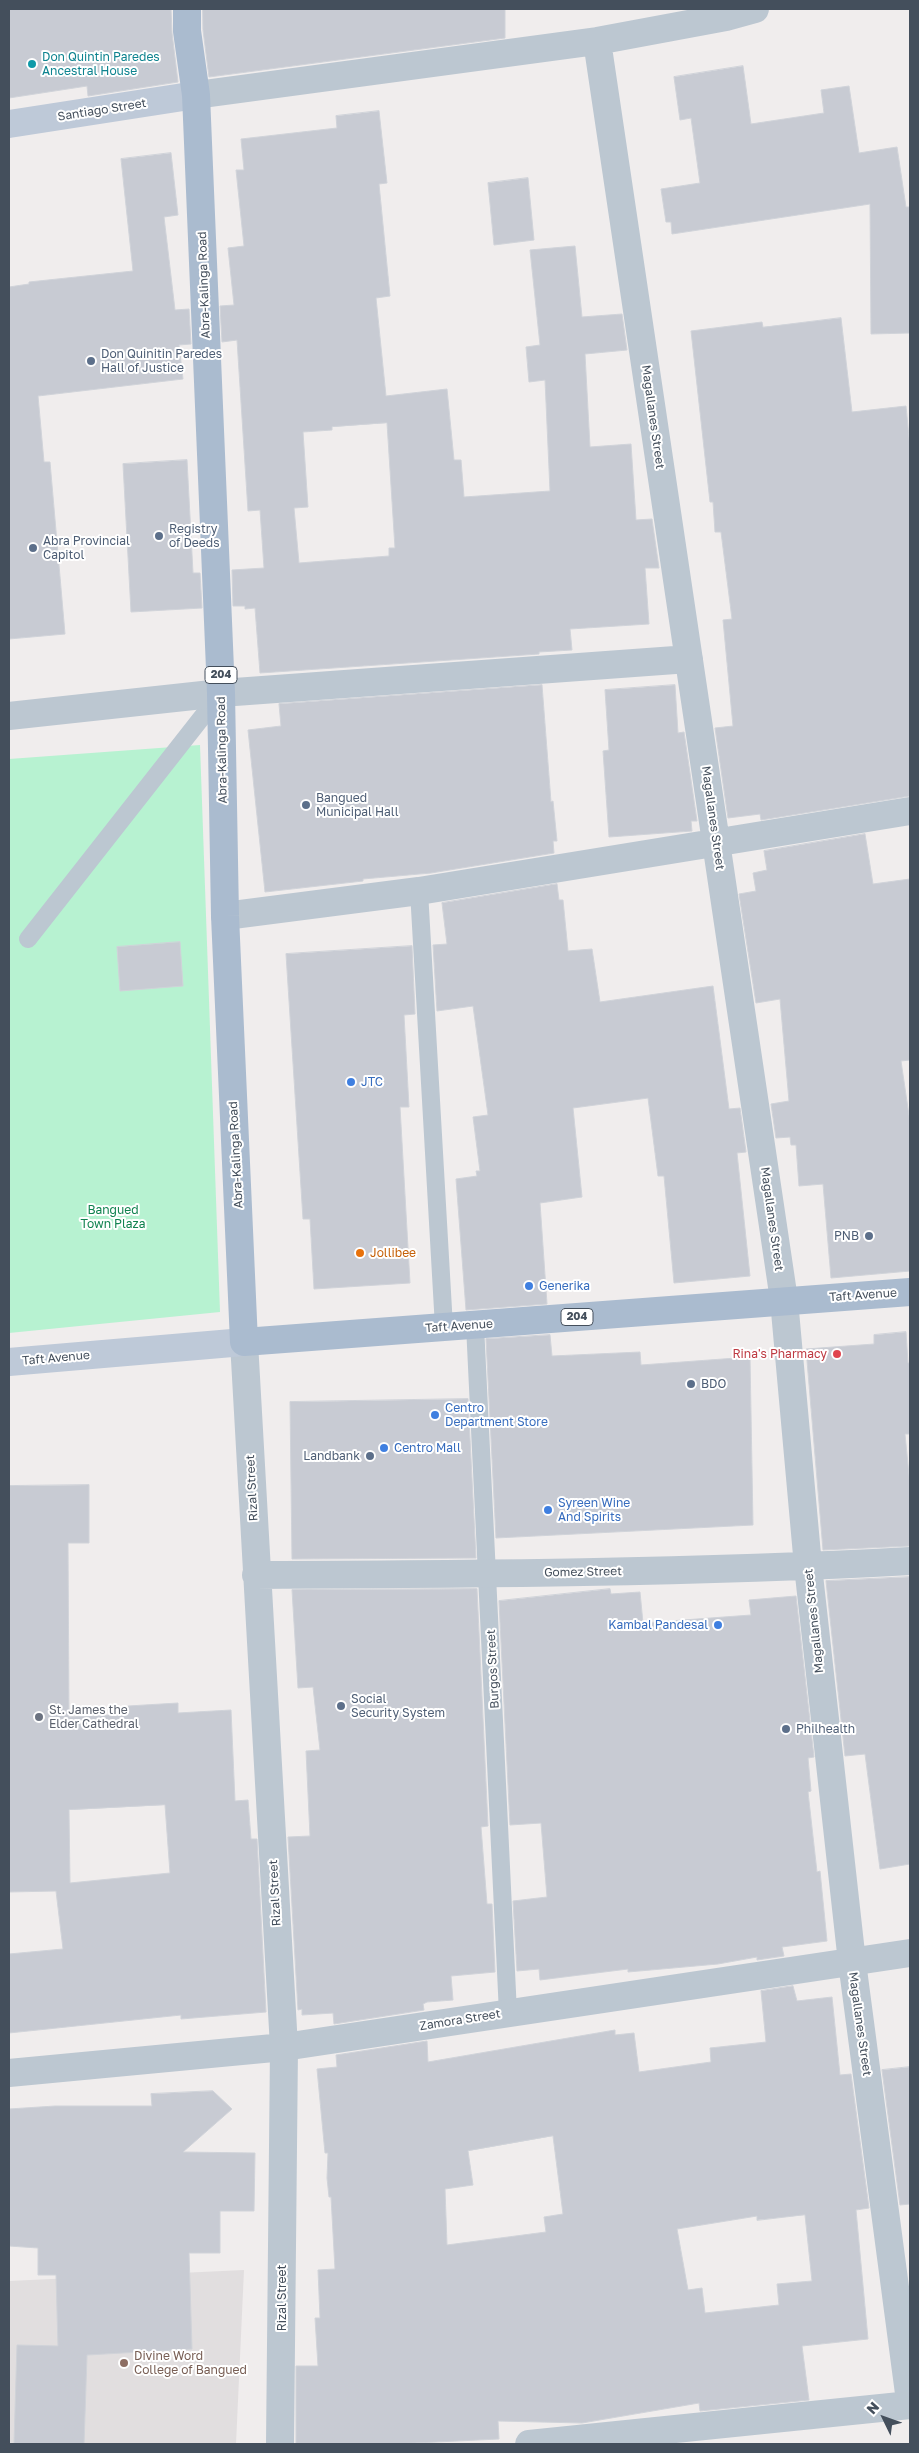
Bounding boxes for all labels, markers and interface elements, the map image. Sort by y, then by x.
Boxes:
place label: Don Quintin Paredes Ancestral House [42,50,160,78]
marker: Don Quintin Paredes Ancestral House [26,58,38,70]
street label: Santiago Street [57,96,147,124]
street label: Abra-Kalinga Road [195,231,213,339]
place label: Don Quinitin Paredes Hall of Justice [101,347,222,375]
marker: Don Quinitin Paredes Hall of Justice [85,355,97,367]
street label: Magallanes Street [639,364,667,470]
place label: Registry of Deeds [169,522,220,550]
marker: Registry of Deeds [153,530,165,542]
place label: Abra Provincial Capitol [43,534,130,562]
marker: Abra Provincial Capitol [27,542,39,554]
road number: 204 [205,666,237,684]
street label: Abra-Kalinga Road [214,696,230,804]
street label: Magallanes Street [699,765,727,871]
place label: Bangued Municipal Hall [316,791,399,819]
marker: Bangued Municipal Hall [300,799,312,811]
place label: JTC [361,1075,383,1089]
marker: JTC [345,1076,357,1088]
street label: Abra-Kalinga Road [226,1101,246,1209]
street label: Magallanes Street [758,1166,786,1272]
park label: Bangued Town Plaza [81,1203,145,1231]
place label: PNB [834,1229,859,1243]
marker: PNB [863,1230,875,1242]
place label: Jollibee [370,1246,416,1260]
marker: Jollibee [354,1247,366,1259]
place label: Generika [539,1279,590,1293]
marker: Generika [523,1280,535,1292]
street label: Taft Avenue [829,1285,897,1305]
road number: 204 [561,1308,593,1325]
street label: Taft Avenue [425,1316,493,1336]
place label: Rina's Pharmacy [732,1347,827,1361]
street label: Taft Avenue [22,1348,90,1368]
marker: Rina's Pharmacy [831,1348,843,1360]
place label: BDO [701,1377,726,1391]
marker: BDO [685,1378,697,1390]
place label: Centro Department Store [445,1401,548,1429]
marker: Centro Department Store [429,1409,441,1421]
place label: Centro Mall [394,1441,461,1455]
marker: Centro Mall [378,1442,390,1454]
place label: Landbank [303,1449,360,1463]
marker: Landbank [364,1450,376,1462]
street label: Rizal Street [243,1454,261,1522]
place label: Syreen Wine And Spirits [558,1496,630,1524]
marker: Syreen Wine And Spirits [542,1504,554,1516]
street label: Gomez Street [544,1564,622,1580]
street label: Magallanes Street [801,1568,827,1674]
place label: Kambal Pandesal [608,1618,708,1632]
marker: Kambal Pandesal [712,1619,724,1631]
street label: Burgos Street [484,1629,502,1709]
place label: Social Security System [351,1692,445,1720]
marker: Social Security System [335,1700,347,1712]
place label: St. James the Elder Cathedral [49,1703,139,1731]
marker: St. James the Elder Cathedral [33,1711,45,1723]
place label: Philhealth [796,1722,855,1736]
marker: Philhealth [780,1723,792,1735]
street label: Rizal Street [266,1859,284,1927]
street label: Magallanes Street [846,1971,874,2077]
street label: Zamora Street [419,2007,501,2033]
street label: Rizal Street [275,2265,289,2331]
place label: Divine Word College of Bangued [134,2349,247,2377]
marker: Divine Word College of Bangued [118,2357,130,2369]
north arrow [859,2393,909,2443]
text: N [863,2398,882,2417]

